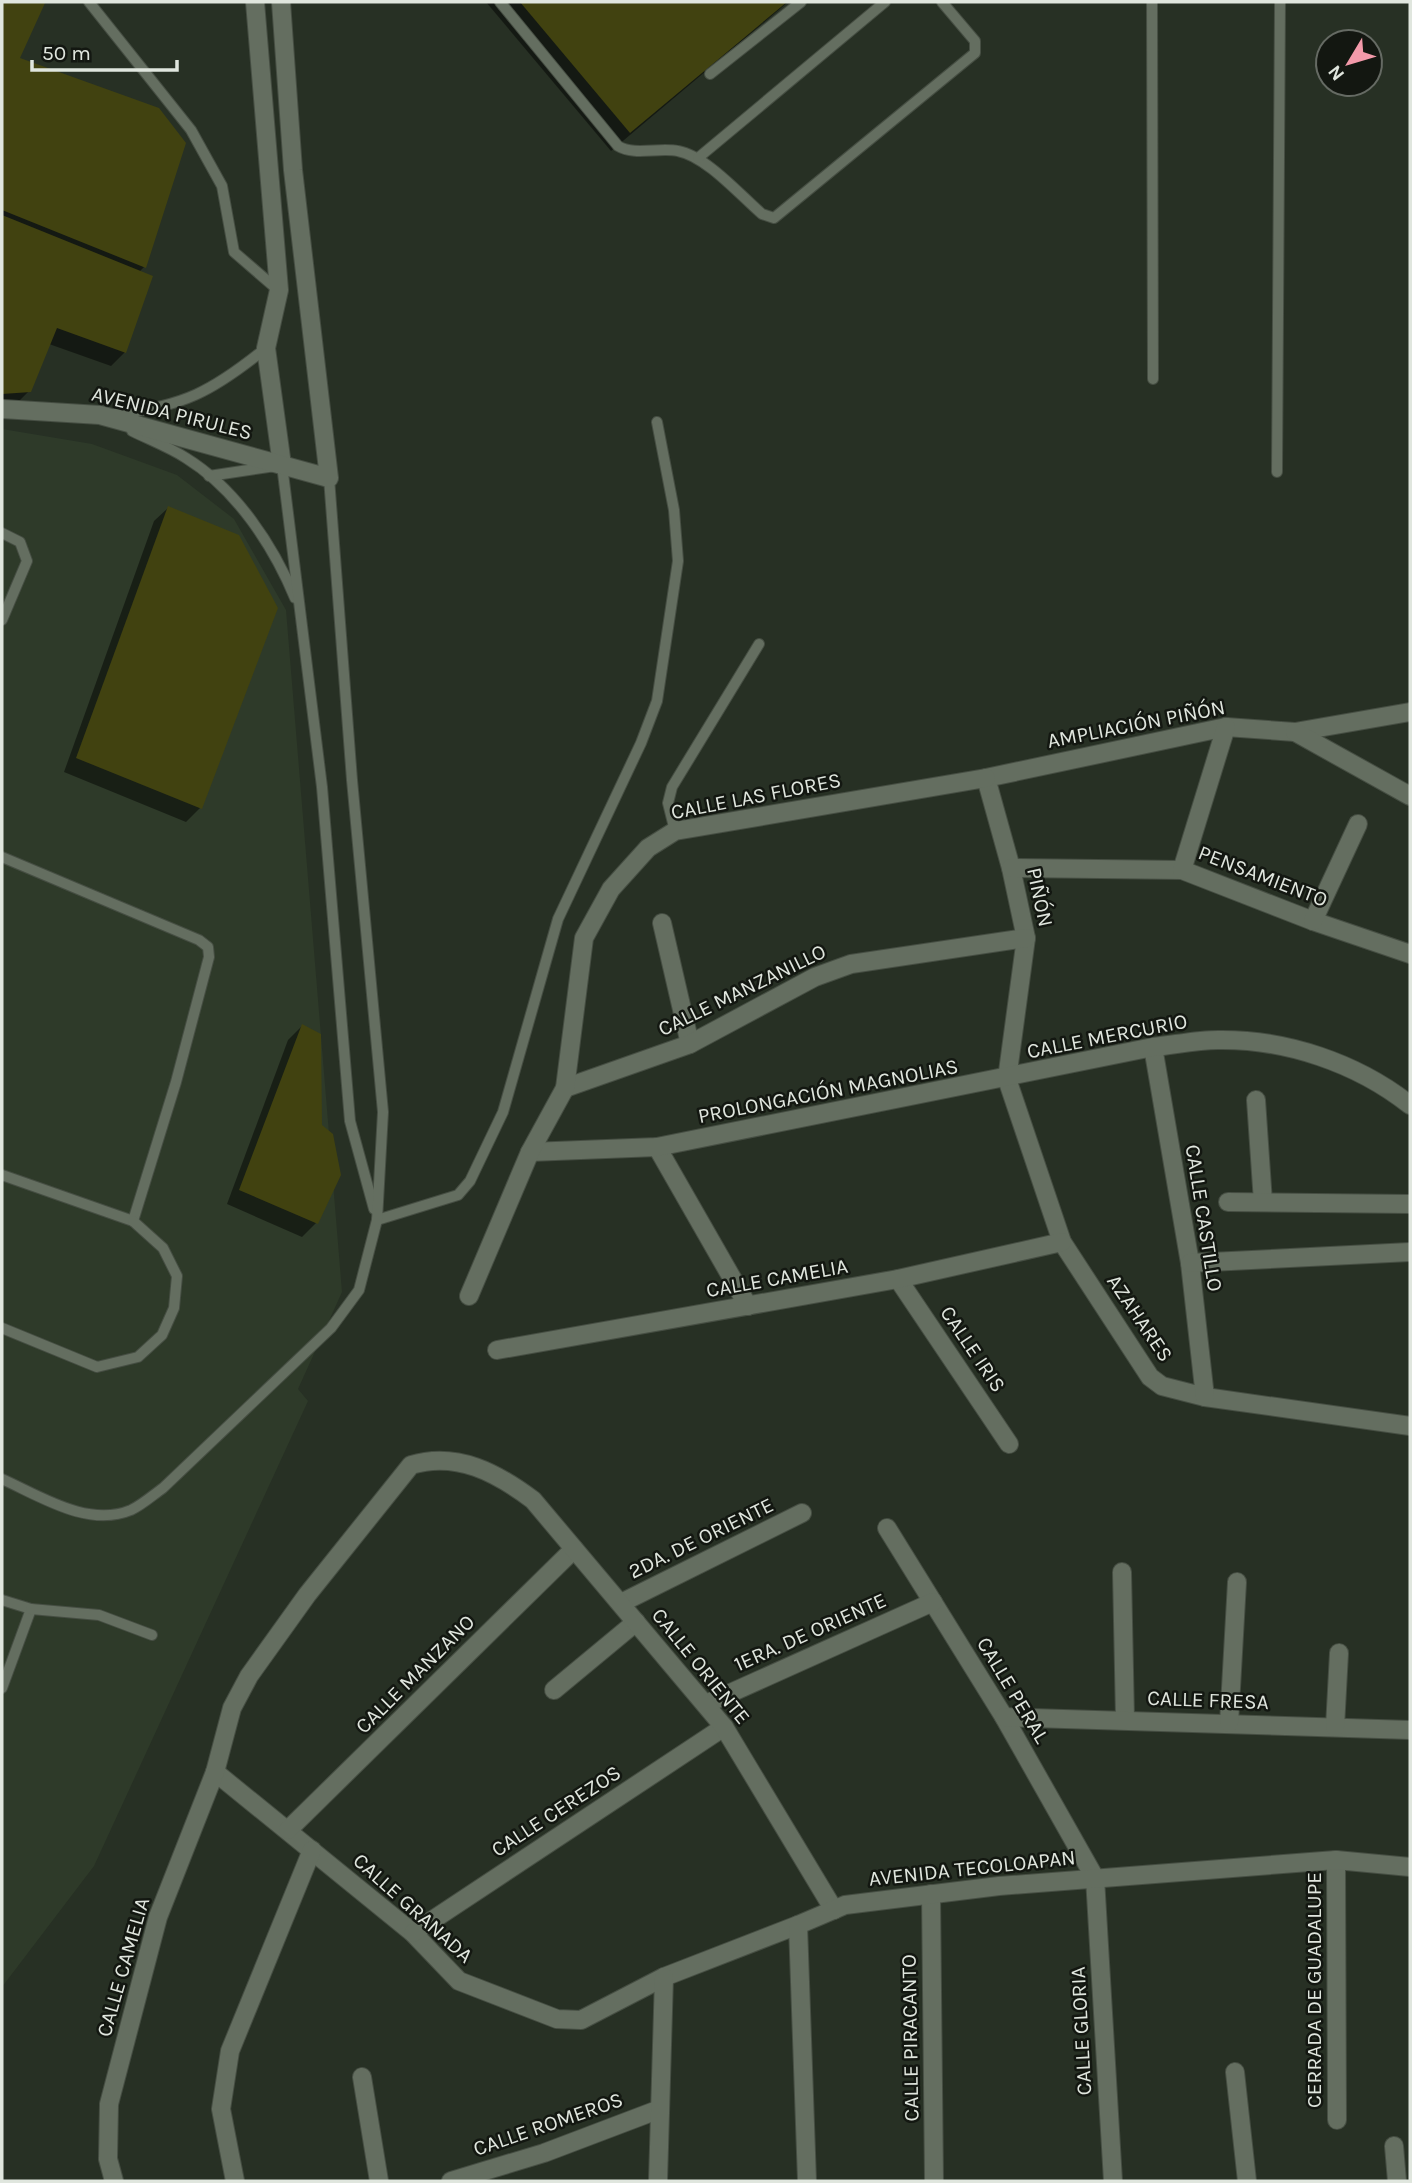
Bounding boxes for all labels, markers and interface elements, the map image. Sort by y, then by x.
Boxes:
scale bar [32,28,177,72]
north arrow [1314,28,1384,98]
text: 50 m [42,41,91,65]
text: N [1324,61,1349,85]
street label: AVENIDA PIRULES [89,381,255,445]
street label: AMPLIACIÓN PIÑÓN [1045,695,1227,753]
street label: CALLE LAS FLORES [669,768,843,824]
street label: PENSAMIENTO [1195,840,1331,912]
street label: PIÑÓN [1022,865,1058,929]
street label: CALLE MANZANILLO [654,939,830,1041]
street label: CALLE MERCURIO [1025,1009,1189,1063]
street label: PROLONGACIÓN MAGNOLIAS [696,1054,960,1128]
street label: CALLE CASTILLO [1181,1143,1227,1293]
street label: CALLE CAMELIA [704,1254,850,1302]
street label: AZAHARES [1102,1270,1178,1366]
street label: CALLE IRIS [935,1301,1011,1397]
street label: 2DA. DE ORIENTE [625,1493,777,1583]
street label: 1ERA. DE ORIENTE [730,1588,890,1676]
street label: CALLE ORIENTE [647,1603,755,1729]
street label: CALLE MANZANO [351,1610,479,1738]
street label: CALLE PERAL [972,1633,1054,1748]
street label: CALLE FRESA [1147,1686,1269,1714]
street label: CALLE CEREZOS [487,1760,625,1862]
street label: AVENIDA TECOLOAPAN [867,1845,1077,1891]
street label: CALLE GRANADA [348,1848,478,1968]
street label: CERRADA DE GUADALUPE [1302,1872,1326,2108]
street label: CALLE CAMELIA [92,1895,154,2039]
street label: CALLE PIRACANTO [897,1954,923,2122]
street label: CALLE GLORIA [1066,1966,1096,2096]
street label: CALLE ROMEROS [470,2087,626,2161]

